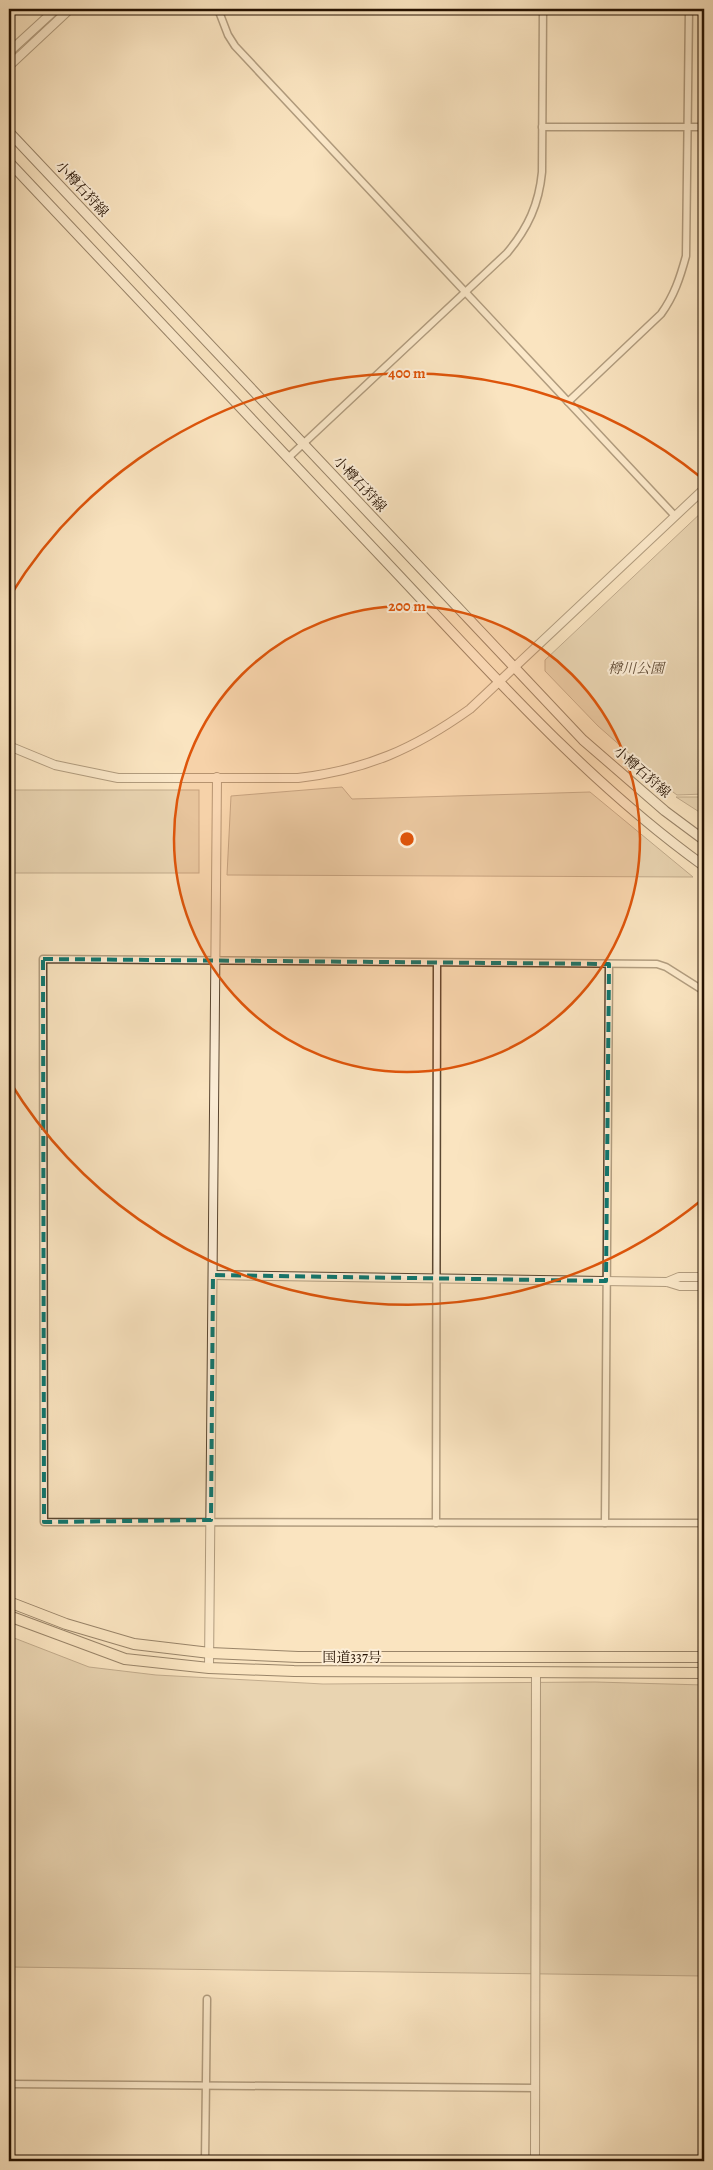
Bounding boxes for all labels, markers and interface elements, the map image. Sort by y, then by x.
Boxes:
street label: 小樽石狩線 [51,157,113,221]
text: 400 m [388,363,426,383]
street label: 小樽石狩線 [329,452,391,516]
text: 200 m [388,596,426,616]
park label: 樽川公園 [608,659,666,678]
street label: 小樽石狩線 [609,742,675,802]
centre of rings [398,830,416,848]
street label: 国道337号 [322,1648,382,1667]

